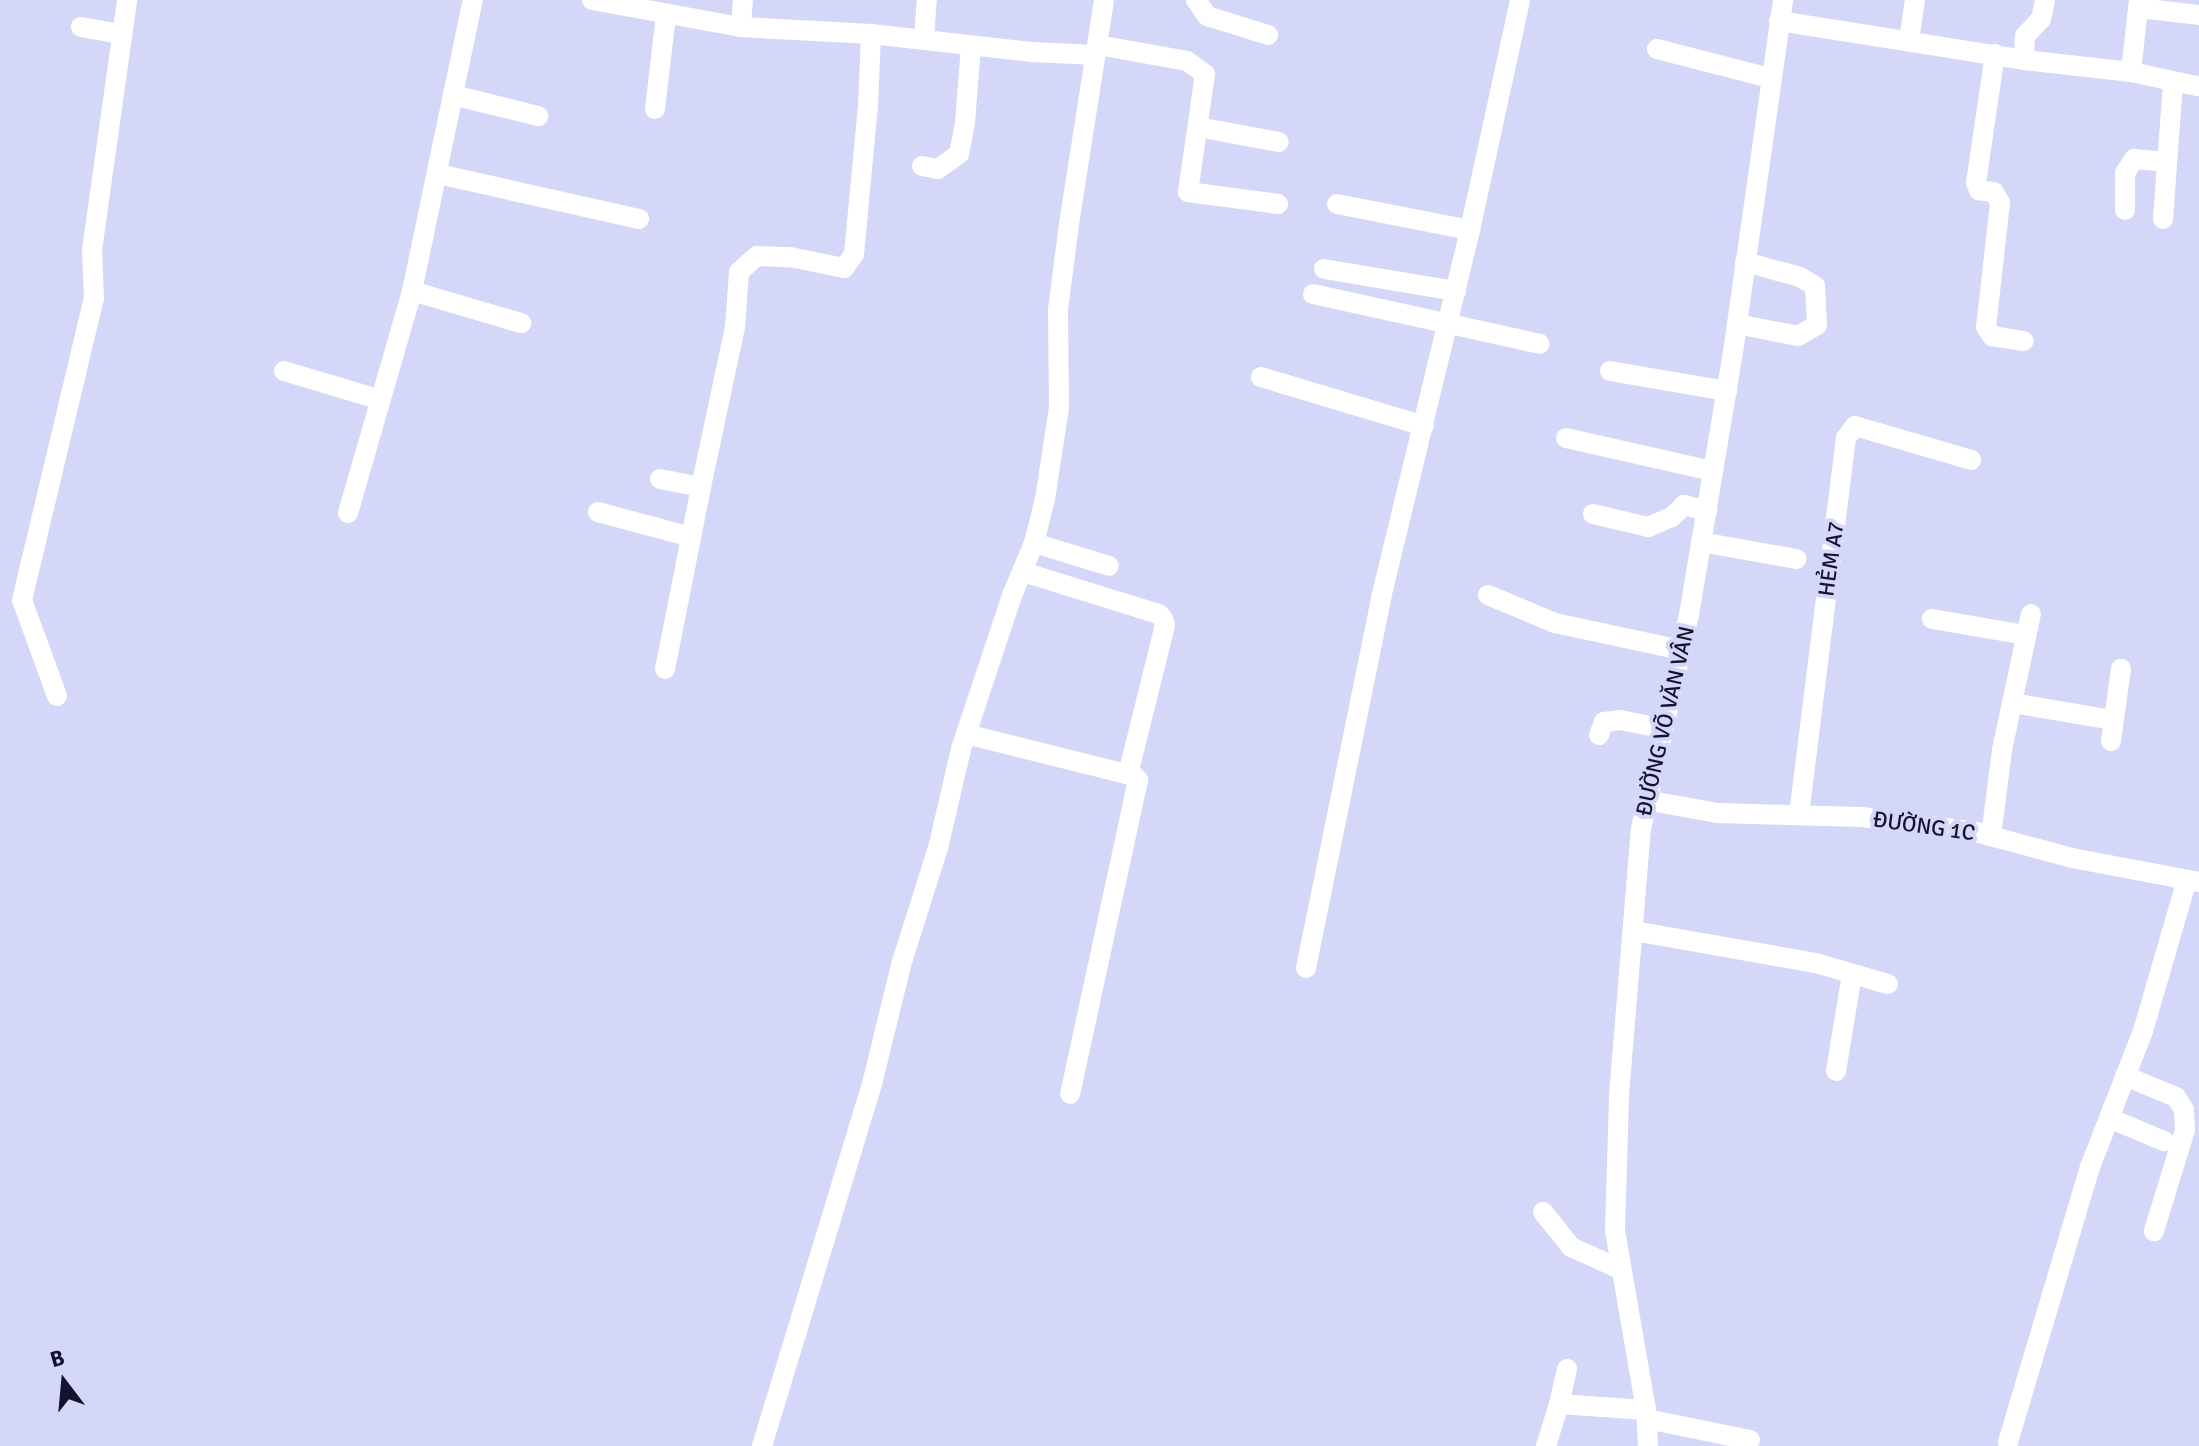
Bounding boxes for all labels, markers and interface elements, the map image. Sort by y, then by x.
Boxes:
street label: HẺM A7 [1813,520,1849,598]
street label: ĐƯỜNG VÕ VĂN VÂN [1630,623,1700,819]
street label: ĐƯỜNG 1C [1871,806,1977,846]
north arrow [24,1342,104,1422]
text: B [47,1344,67,1373]

